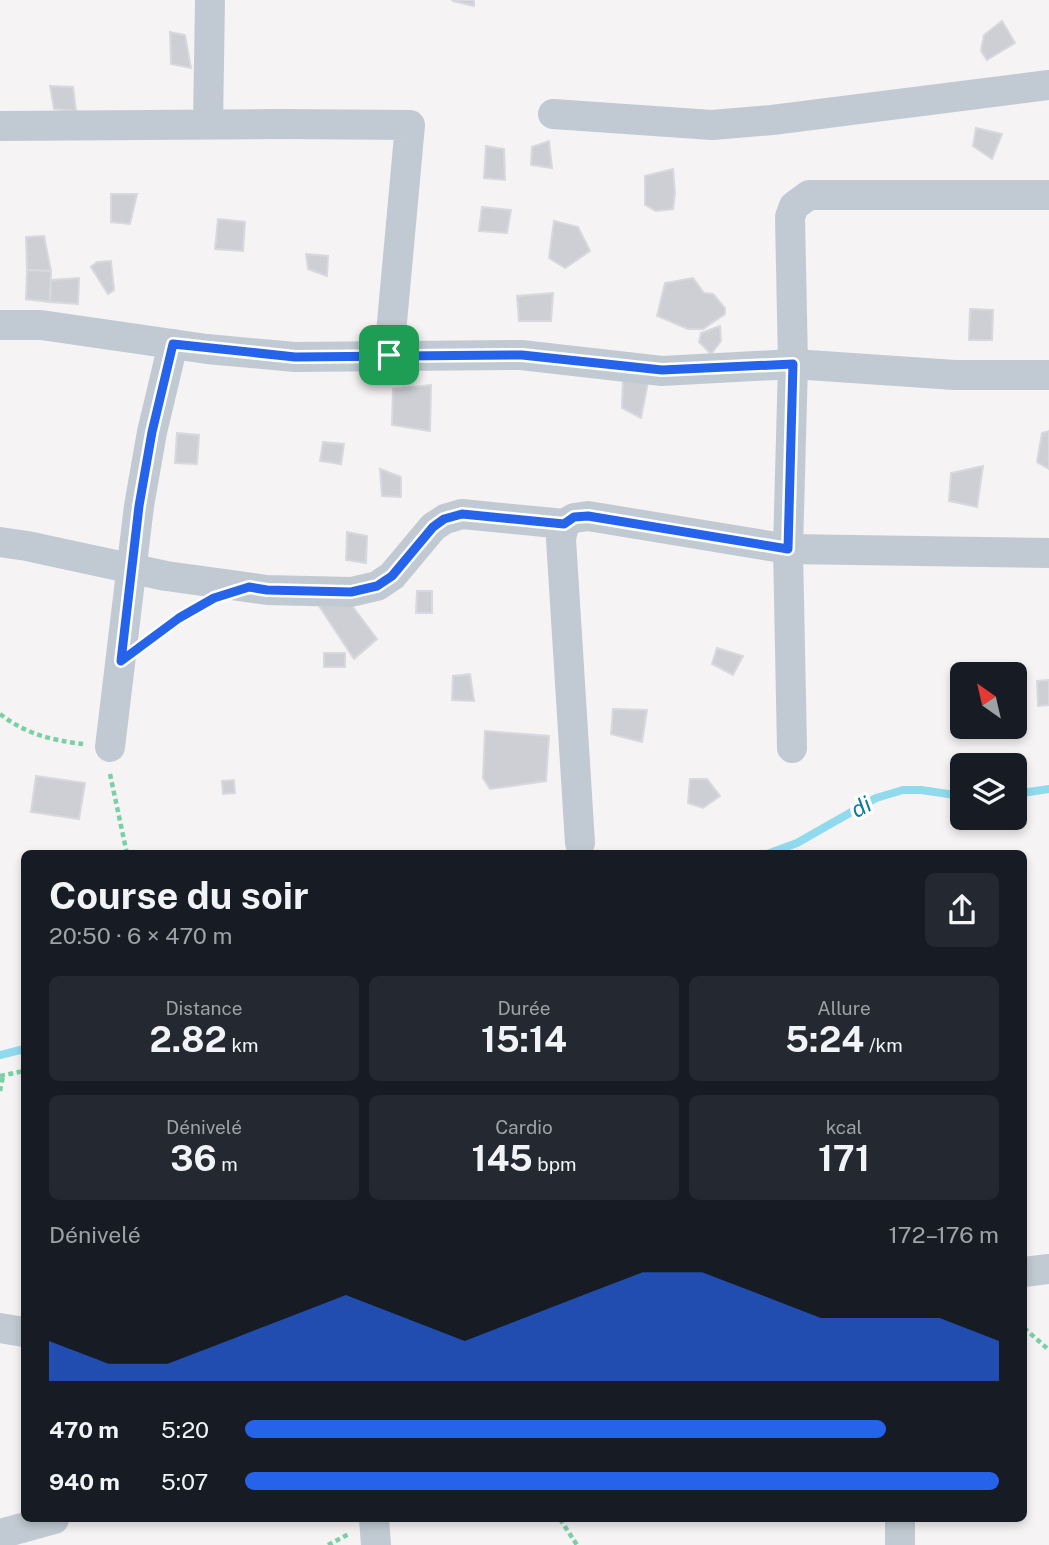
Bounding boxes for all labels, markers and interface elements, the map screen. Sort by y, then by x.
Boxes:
pin [359,325,419,385]
icon: arrive [370,336,408,374]
north arrow [950,662,1027,738]
map controls [950,662,1027,830]
button: layers [950,753,1027,830]
water label: di [846,790,876,823]
text: Course du soir [49,873,309,918]
button: share [925,873,999,947]
text: 20:50 · 6 × 470 m [49,922,232,949]
text: Distance [165,997,243,1019]
text: Durée [497,997,551,1019]
text: Allure [817,997,871,1019]
text: 2.82 [149,1019,227,1060]
text: 15:14 [481,1019,567,1060]
text: 5:24 [785,1019,864,1060]
text: km [227,1034,259,1056]
text: /km [864,1034,903,1056]
text: Dénivelé [166,1116,242,1138]
text: Cardio [495,1116,553,1138]
text: kcal [826,1116,862,1138]
text: 36 [170,1138,217,1179]
text: 145 [472,1138,533,1179]
text: 171 [818,1138,870,1179]
text: m [217,1153,238,1175]
text: bpm [533,1153,576,1175]
text: Dénivelé [49,1221,141,1248]
text: 172–176 m [888,1221,999,1248]
text: 470 m [49,1416,119,1443]
text: 5:20 [161,1416,209,1443]
text: 940 m [49,1468,120,1495]
text: 5:07 [161,1468,208,1495]

